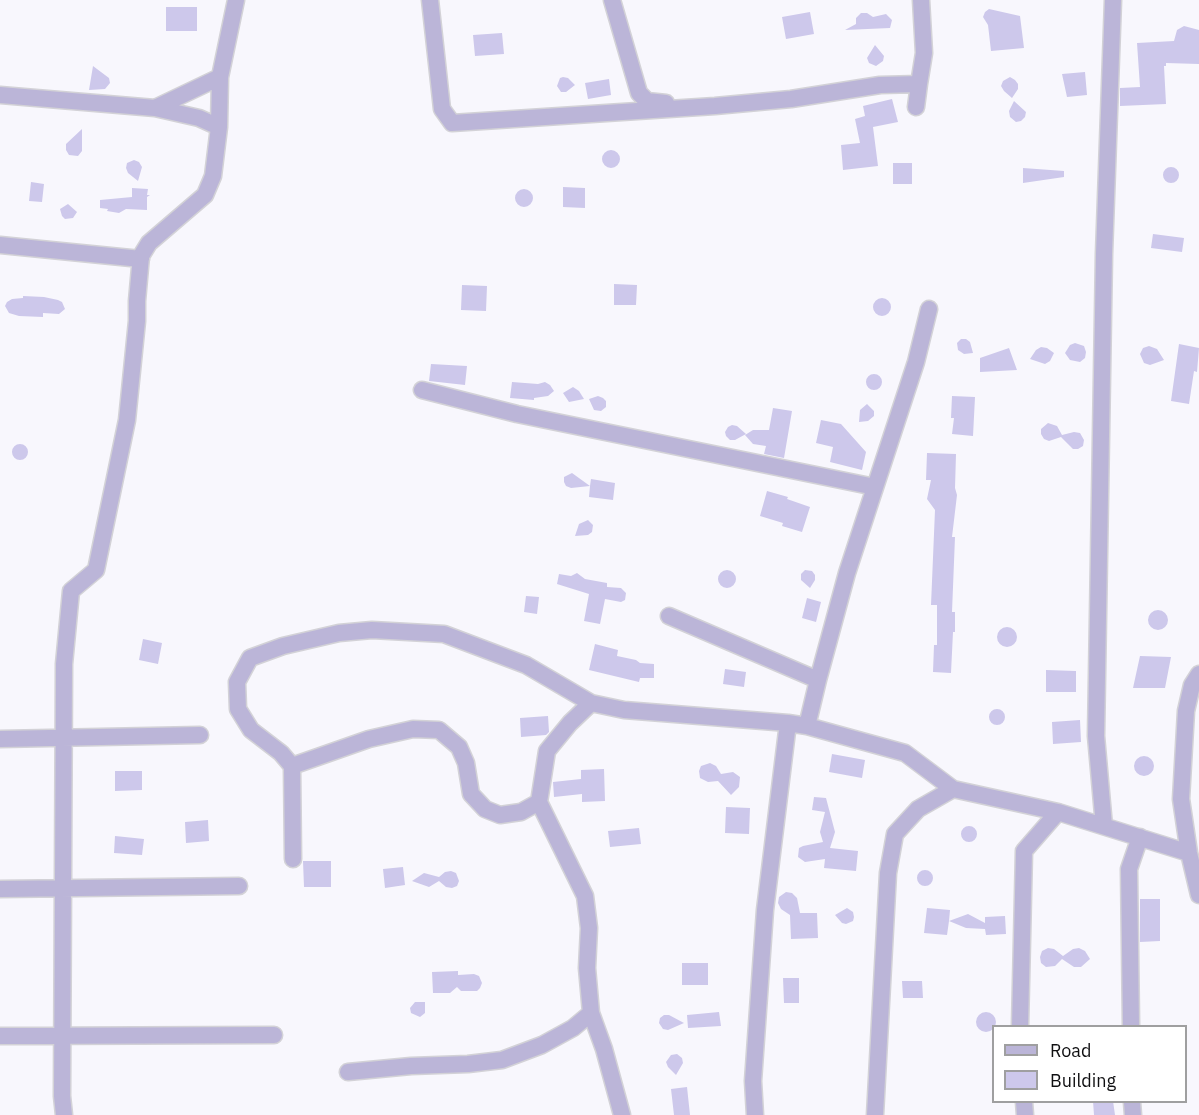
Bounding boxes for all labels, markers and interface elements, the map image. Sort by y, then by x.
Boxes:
legend [992,1025,1187,1103]
text: Road [1050,1039,1091,1062]
text: Building [1050,1069,1116,1092]

